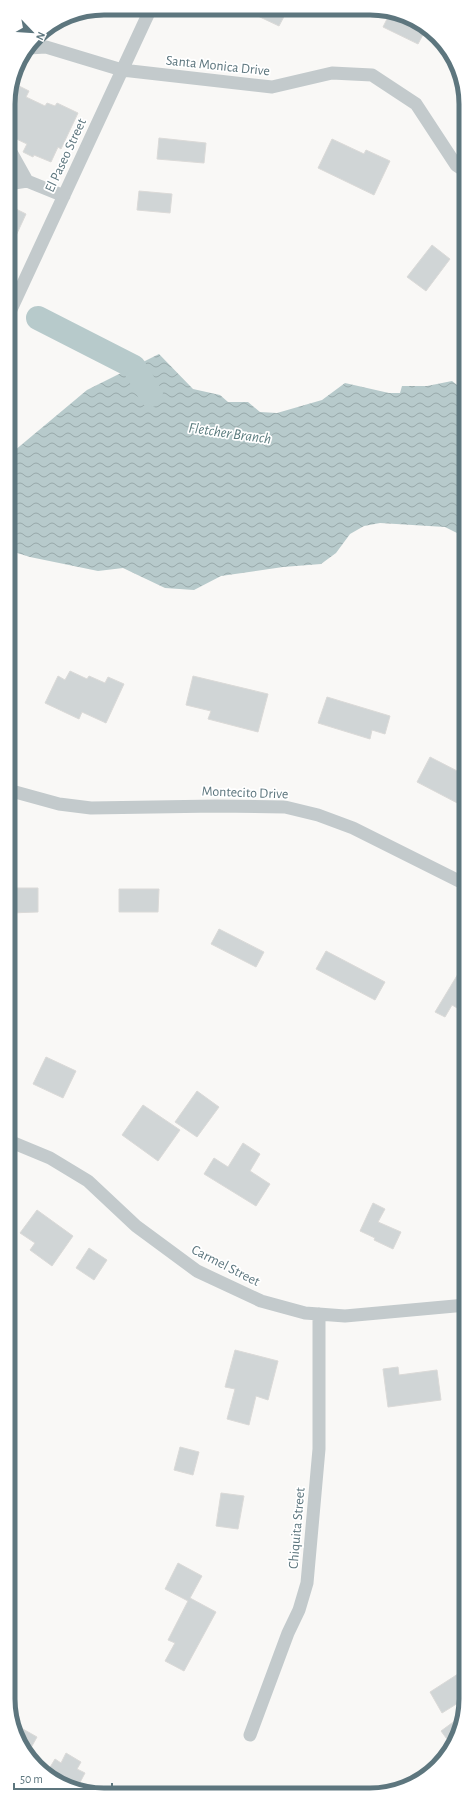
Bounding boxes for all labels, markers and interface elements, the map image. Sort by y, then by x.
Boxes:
north arrow [12,12,52,52]
text: N [34,30,47,42]
street label: Santa Monica Drive [165,54,271,78]
street label: El Paseo Street [43,116,89,194]
water label: Fletcher Branch [188,420,272,447]
street label: Montecito Drive [201,784,289,802]
street label: Carmel Street [189,1243,262,1289]
street label: Chiquita Street [286,1486,308,1569]
scale bar [14,1765,112,1791]
text: 50 m [20,1773,43,1785]

